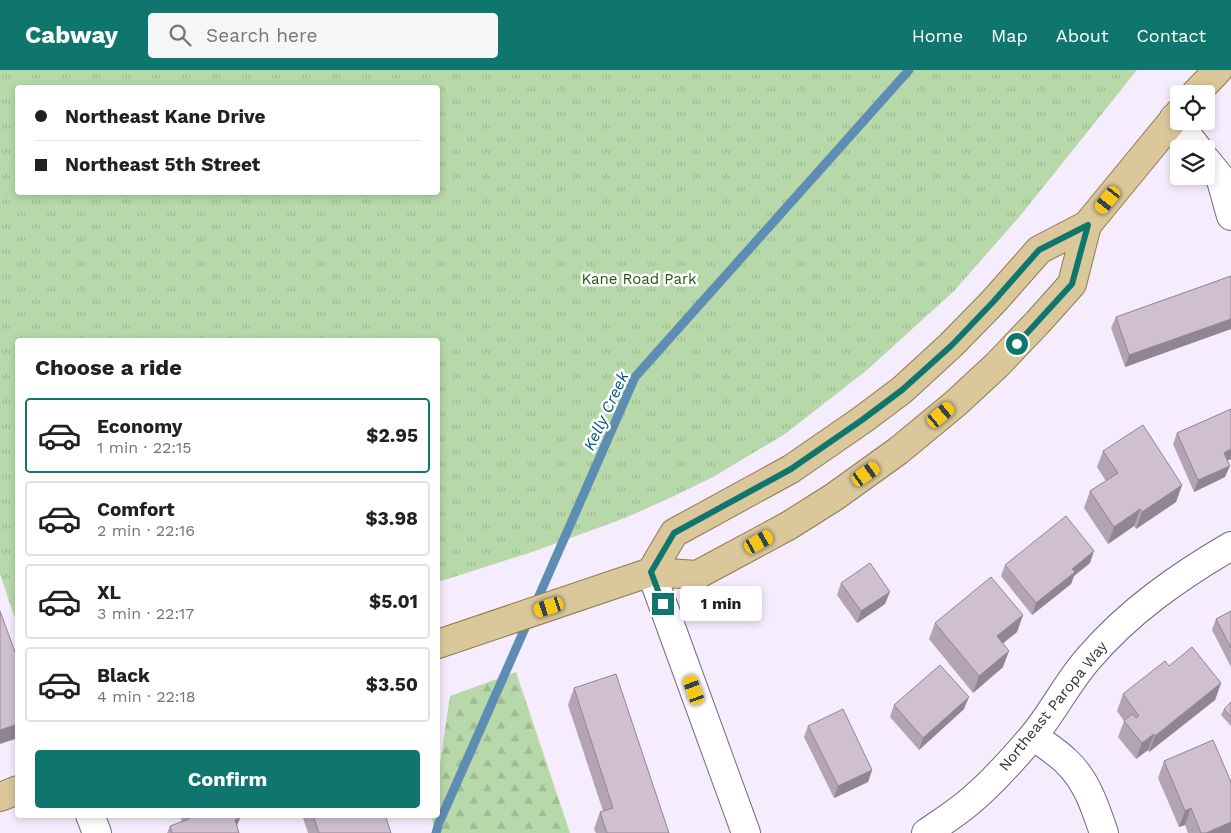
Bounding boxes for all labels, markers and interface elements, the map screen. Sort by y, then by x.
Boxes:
search box [148,13,498,58]
text: Cabway [25,21,118,49]
icon: search [166,21,194,49]
text: Search here [206,24,317,47]
text: Home [912,25,963,46]
text: Map [991,25,1028,46]
text: About [1056,25,1108,46]
text: Contact [1136,25,1206,46]
map controls [1170,85,1215,185]
button: locate [1170,85,1215,130]
text: Northeast Kane Drive [65,105,266,128]
button: layers [1170,140,1215,185]
text: Northeast 5th Street [65,153,260,176]
car [1092,184,1123,216]
park label: Kane Road Park [581,270,697,288]
route start [1006,333,1028,355]
text: Choose a ride [35,355,182,380]
water label: Kelly Creek [579,367,633,453]
car [924,400,957,430]
icon: car [37,413,82,458]
text: Economy [97,415,182,438]
text: $2.95 [366,424,418,447]
text: 1 min · 22:15 [97,438,192,457]
car [849,459,882,489]
icon: car [37,496,82,541]
text: Comfort [97,498,175,521]
text: $3.98 [365,507,418,530]
text: 2 min · 22:16 [97,521,195,540]
car [742,528,775,556]
icon: car [37,579,82,624]
text: XL [97,581,121,604]
callout: 1 min [680,586,763,622]
text: $5.01 [369,590,418,613]
route end [652,593,674,615]
text: 1 min [700,594,742,613]
car [532,595,565,619]
text: 3 min · 22:17 [97,604,194,623]
street label: Northeast Paropa Way [995,637,1111,775]
icon: car [37,662,82,707]
text: Black [97,664,150,687]
text: $3.50 [366,673,418,696]
car [681,673,706,707]
text: 4 min · 22:18 [97,687,196,706]
button: Confirm [35,750,420,808]

